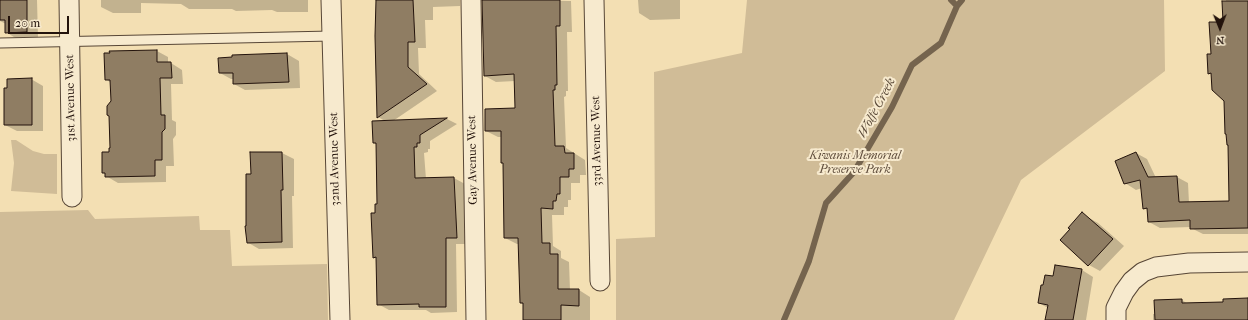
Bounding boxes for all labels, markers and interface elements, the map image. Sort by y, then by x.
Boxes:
scale bar [10,8,71,34]
north arrow [1200,8,1240,48]
text: 20 m [15,16,40,30]
text: N [1216,34,1225,47]
street label: 31st Avenue West [63,54,79,142]
water label: Wolfe Creek [855,75,899,141]
street label: 33rd Avenue West [589,95,605,187]
street label: 32nd Avenue West [327,112,343,206]
street label: Gay Avenue West [465,115,481,205]
park label: Kiwanis Memorial Preserve Park [809,149,901,177]

